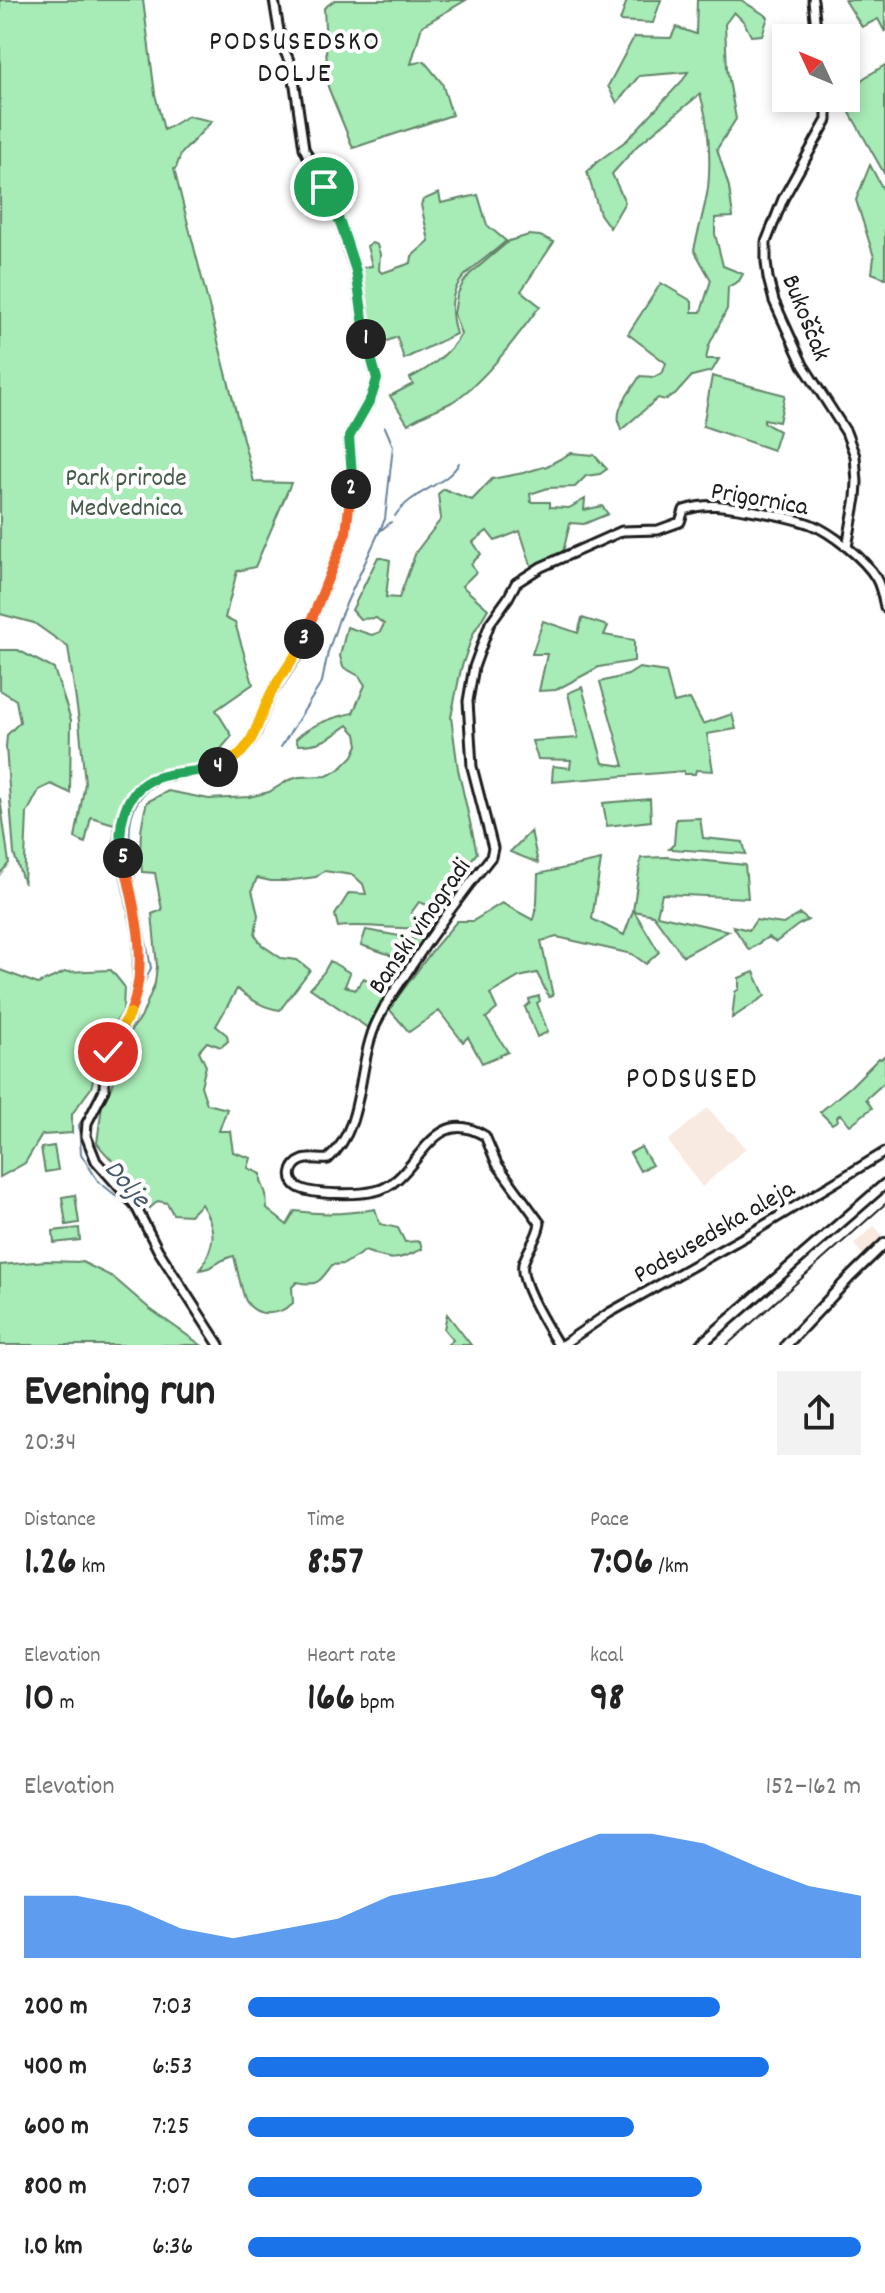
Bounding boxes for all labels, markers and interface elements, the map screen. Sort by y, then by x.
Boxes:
district label: PODSUSEDSKO DOLJE [209,24,381,96]
north arrow [772,24,860,112]
map controls [772,24,860,112]
pin [290,153,358,221]
icon: arrive [302,165,346,209]
street label: Bukoščak [771,270,839,367]
pin: 1 [346,319,386,359]
text: 1 [364,323,368,354]
park label: Park prirode Medvednica [65,461,187,528]
pin: 2 [331,469,371,509]
text: 2 [346,473,356,504]
street label: Prigornica [708,474,812,527]
pin: 3 [284,619,324,659]
text: 3 [299,623,309,654]
pin: 4 [198,747,238,787]
text: 4 [213,751,223,782]
pin: 5 [103,838,143,878]
text: 5 [118,842,128,873]
street label: Banski vinogradi [360,851,482,1002]
pin [74,1018,142,1086]
icon: check [86,1030,130,1074]
district label: PODSUSED [626,1060,758,1103]
water label: Dolje [93,1152,159,1220]
street label: Podsusedska aleja [627,1171,803,1294]
text: Evening run [24,1363,215,1426]
button: share [777,1371,861,1455]
text: 20:34 [24,1425,76,1462]
text: Distance [24,1505,96,1536]
text: Time [307,1505,345,1536]
text: Pace [590,1505,629,1536]
text: 1.26 [24,1536,76,1593]
text: 8:57 [307,1536,364,1593]
text: 7:06 [590,1536,653,1593]
text: km [76,1552,106,1583]
text: /km [653,1552,689,1583]
text: Elevation [24,1641,101,1672]
text: Heart rate [307,1641,396,1672]
text: kcal [590,1641,623,1672]
text: 10 [24,1672,55,1729]
text: 166 [307,1672,355,1729]
text: 98 [590,1672,624,1729]
text: m [55,1688,75,1719]
text: bpm [355,1688,395,1719]
text: Elevation [24,1769,114,1806]
text: 152–162 m [765,1769,861,1806]
text: 200 m [24,1989,88,2026]
text: 7:03 [152,1989,192,2026]
text: 400 m [24,2049,87,2086]
text: 6:53 [152,2049,193,2086]
text: 600 m [24,2109,89,2146]
text: 7:25 [152,2109,190,2146]
text: 800 m [24,2169,87,2206]
text: 7:07 [152,2169,190,2206]
text: 1.0 km [24,2229,83,2266]
text: 6:36 [152,2229,193,2266]

